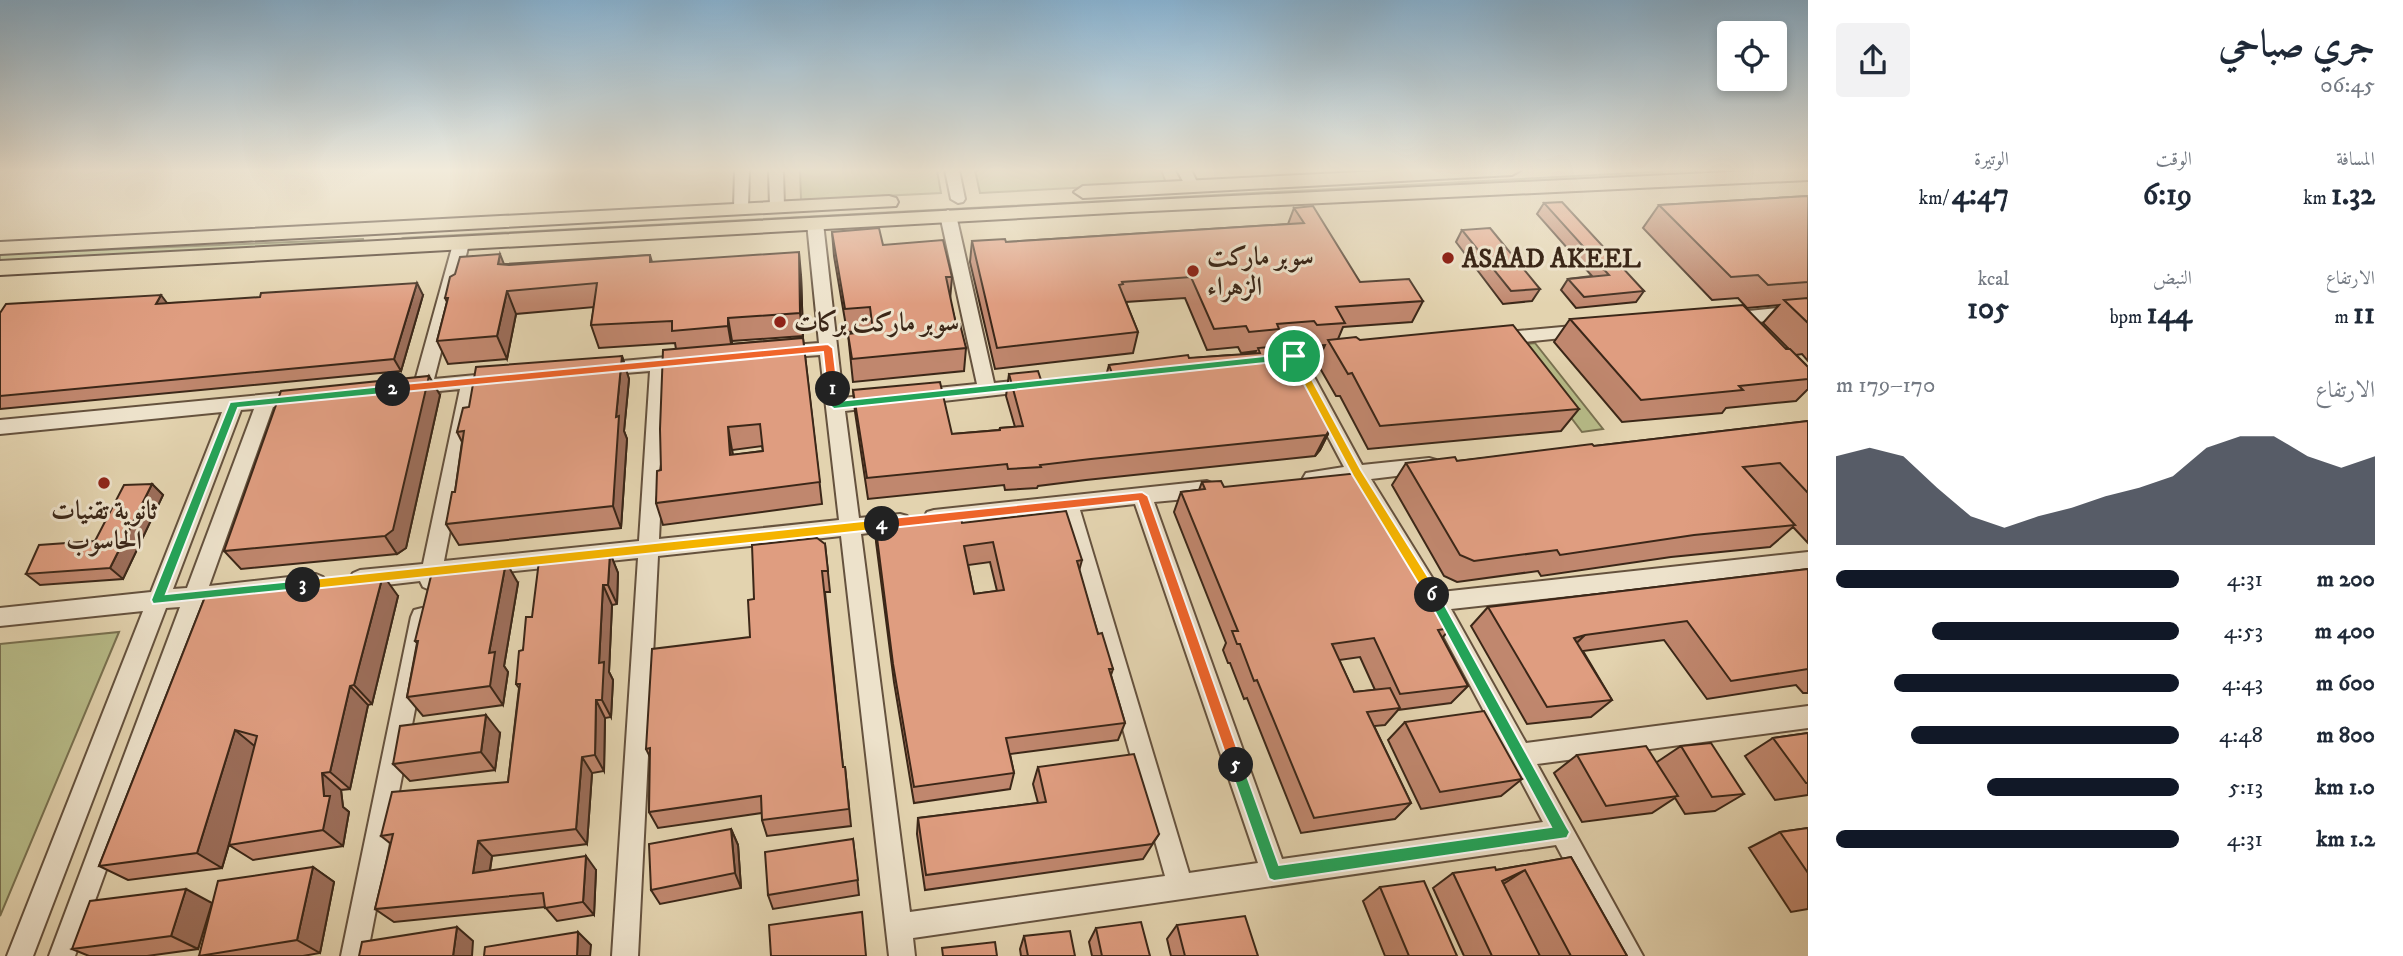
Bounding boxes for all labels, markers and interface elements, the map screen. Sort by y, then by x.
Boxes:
map controls [1717,21,1787,91]
button: locate [1717,21,1787,91]
text: جري صباحي [2218,21,2375,69]
button: share [1836,23,1910,97]
text: 06:45 [2320,71,2375,100]
text: الوتيرة [1974,148,2009,171]
text: الوقت [2156,148,2192,171]
text: المسافة [2336,148,2375,171]
text: 4:47 [1952,177,2009,214]
text: 6:19 [2143,177,2192,214]
text: 1.32 [2331,177,2375,214]
text: /km [1919,187,1952,210]
text: km [2303,187,2331,210]
place label: سوبر ماركت الزهراء [1207,241,1314,304]
place label: ASAAD AKEEL [1461,243,1641,276]
marker: ASAAD AKEEL [1440,250,1456,266]
marker: سوبر ماركت الزهراء [1185,263,1201,279]
text: النبض [2153,267,2192,290]
text: الارتفاع [2326,267,2375,290]
text: kcal [1978,268,2009,291]
text: 105 [1967,291,2009,328]
text: 144 [2146,296,2192,333]
text: 11 [2353,296,2375,333]
text: bpm [2110,306,2146,329]
text: m [2335,306,2353,329]
place label: سوبر ماركت بركات [794,307,959,340]
marker: سوبر ماركت بركات [772,314,788,330]
pin [1264,326,1324,386]
icon: arrive [1275,337,1313,375]
text: 170–179 m [1836,371,1935,400]
pin: 2 [376,372,410,406]
pin: 1 [816,372,850,406]
text: الارتفاع [2315,376,2375,405]
text: 2 [388,377,397,400]
text: 1 [829,377,836,400]
marker: ثانوية تقنيات الحاسوب [96,475,112,491]
place label: ثانوية تقنيات الحاسوب [51,495,158,558]
pin: 4 [864,506,900,542]
text: 4 [876,512,887,535]
text: 4:31 [2227,565,2263,594]
text: 200 m [2317,565,2375,594]
pin: 3 [286,568,320,602]
text: 3 [299,573,306,596]
pin: 6 [1414,578,1450,612]
text: 6 [1427,583,1436,606]
text: 4:53 [2224,617,2263,646]
text: 400 m [2315,617,2375,646]
text: 4:43 [2222,669,2263,698]
text: 600 m [2316,669,2375,698]
text: 4:48 [2219,721,2263,750]
text: 800 m [2317,721,2375,750]
pin: 5 [1218,748,1254,782]
text: 5 [1231,753,1240,776]
text: 5:13 [2229,773,2263,802]
text: 1.0 km [2315,773,2375,802]
text: 4:31 [2227,825,2263,854]
text: 1.2 km [2316,825,2375,854]

